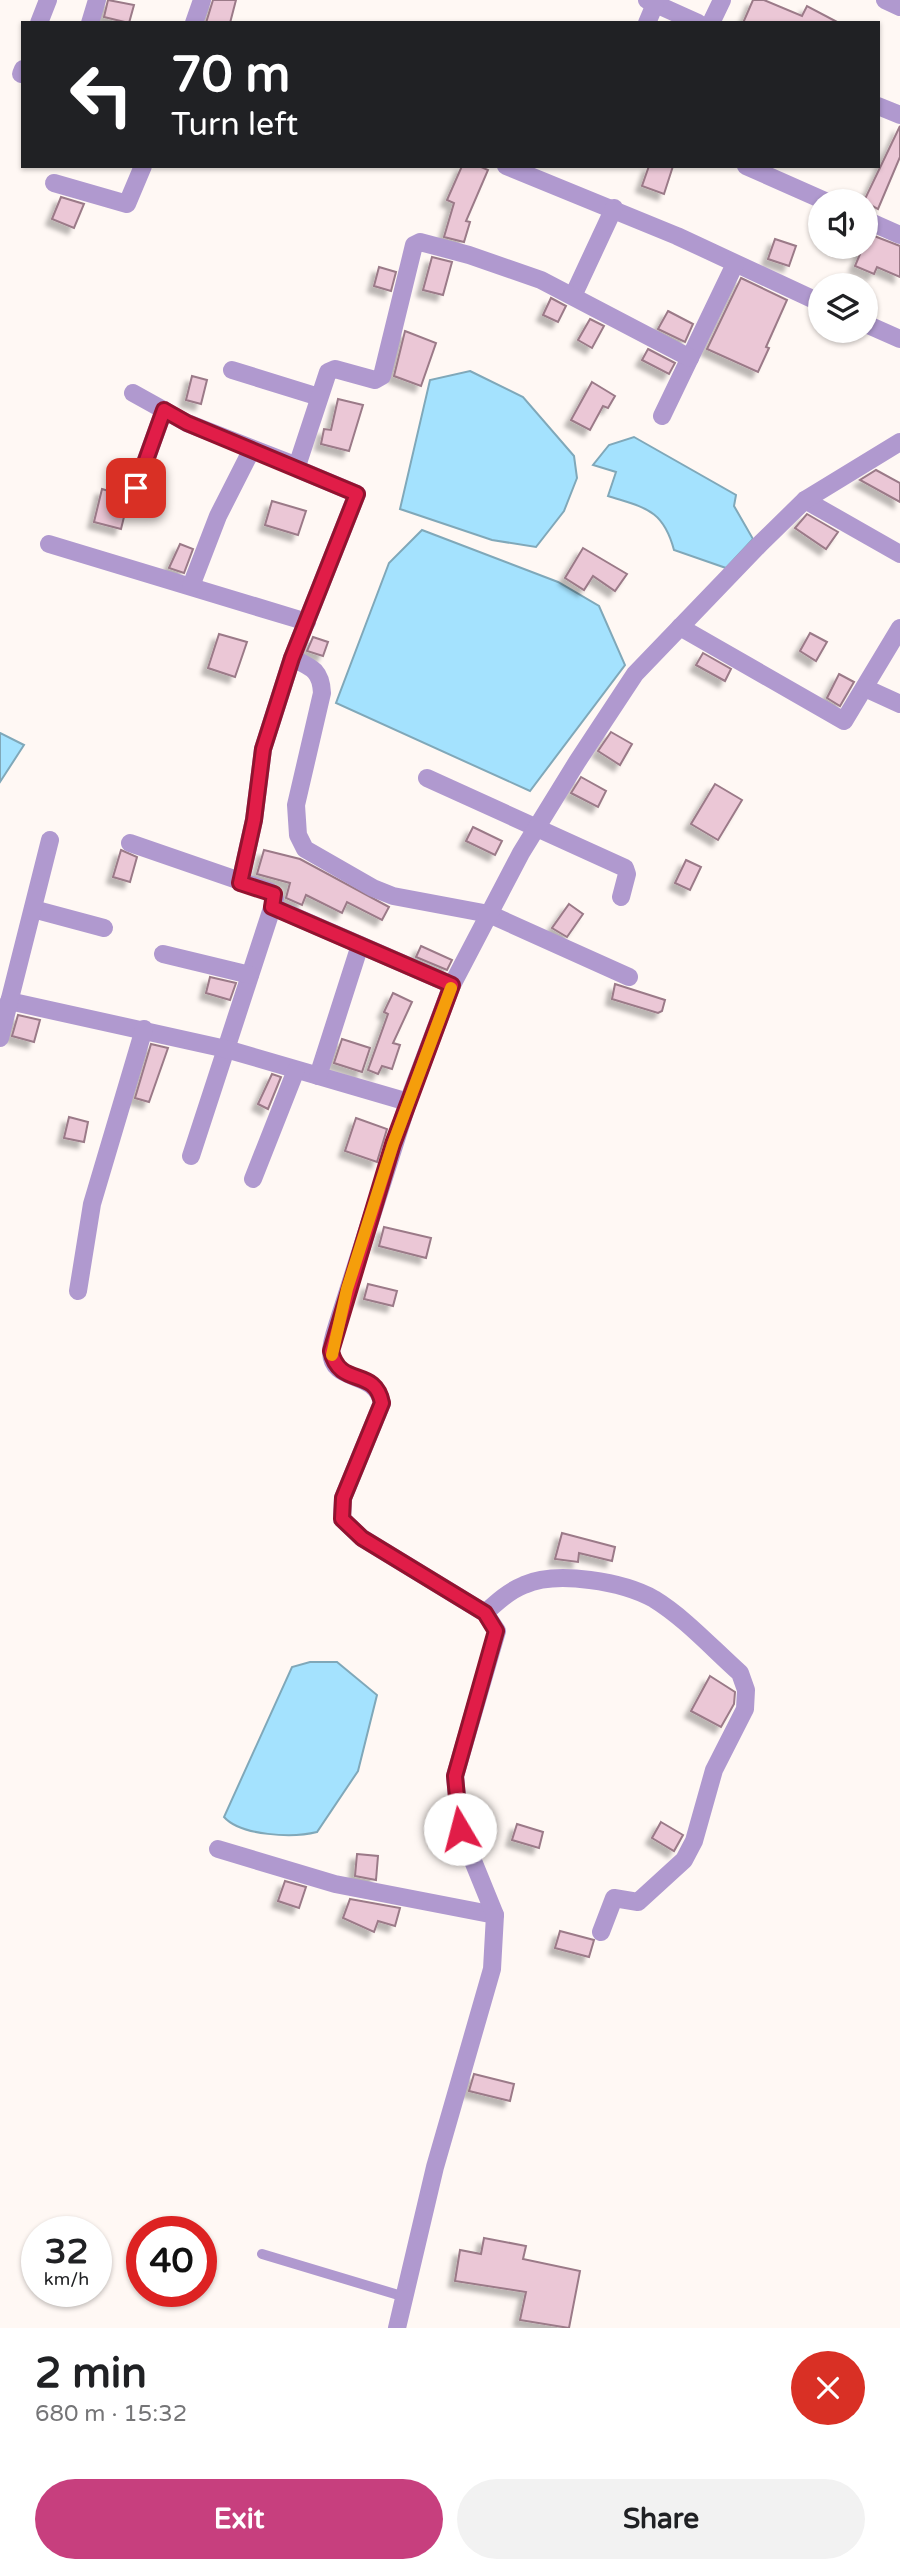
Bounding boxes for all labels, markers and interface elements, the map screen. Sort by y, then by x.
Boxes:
text: 70 m [171,46,290,105]
icon: left [56,49,147,140]
text: Turn left [171,106,298,144]
map controls [808,189,878,343]
button: sound [808,189,878,259]
button: layers [808,273,878,343]
pin [106,458,166,518]
icon: arrive [117,469,155,507]
position arrow [423,1792,497,1866]
speed limit sign: 40 [126,2216,217,2307]
text: 32 [45,2231,88,2273]
text: km/h [44,2268,89,2290]
text: 2 min [35,2348,147,2399]
button: close [791,2351,865,2425]
text: 680 m · 15:32 [35,2400,187,2428]
button: Exit [35,2479,443,2559]
button: Share [457,2479,865,2559]

